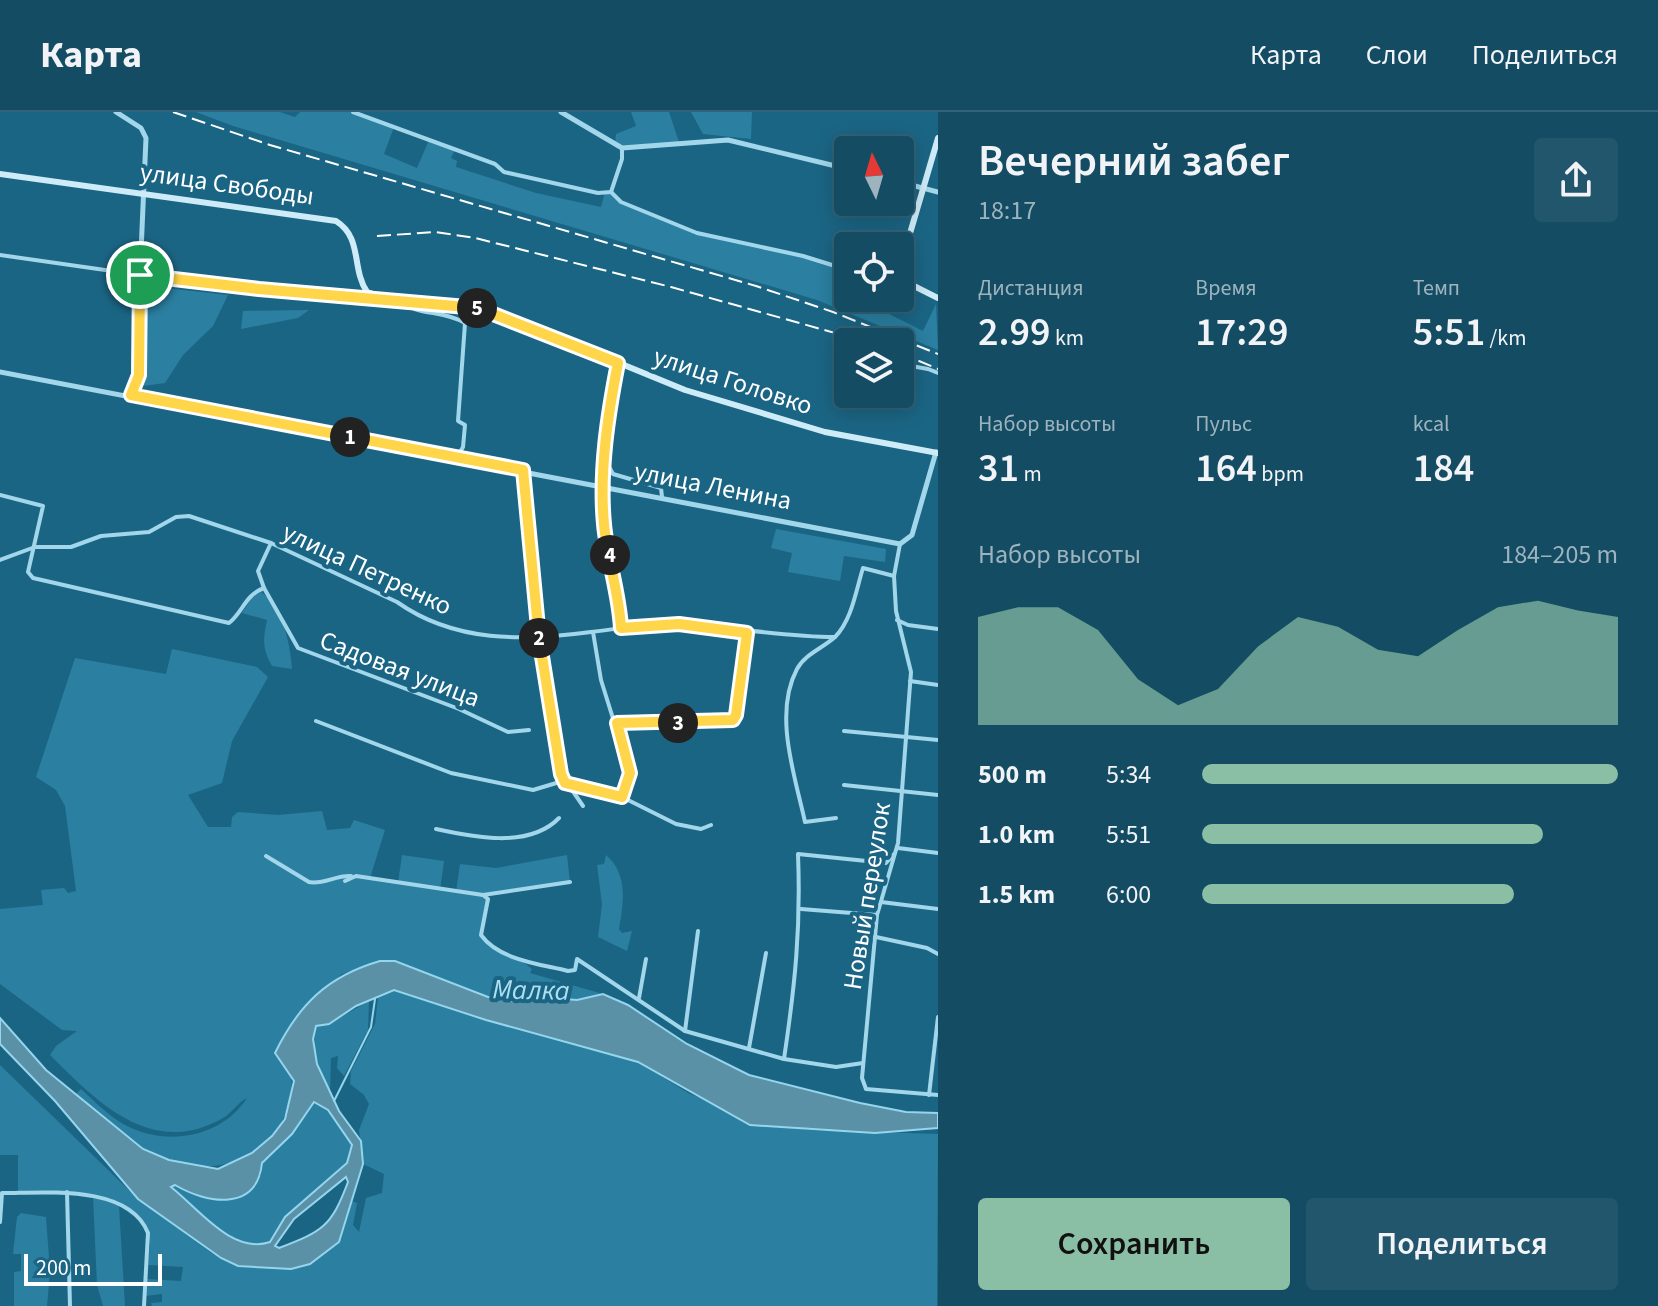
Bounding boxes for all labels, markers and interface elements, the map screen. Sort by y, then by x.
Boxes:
text: Карта [40,28,142,82]
text: Карта [1250,35,1322,75]
text: Слои [1366,35,1428,75]
text: Поделиться [1472,35,1618,75]
text: Вечерний забег [978,130,1290,193]
north arrow [834,136,914,216]
map controls [834,136,914,408]
button: share [1534,138,1618,222]
street label: улица Свободы [138,153,316,215]
text: 18:17 [978,192,1036,229]
button: locate [834,232,914,312]
pin [106,241,174,309]
icon: arrive [118,253,162,297]
text: Дистанция [978,272,1084,304]
text: Время [1195,272,1257,304]
text: Темп [1413,272,1460,304]
pin: 5 [457,288,497,328]
text: 5 [471,292,483,324]
text: 2.99 [978,304,1051,361]
text: 17:29 [1195,304,1288,361]
text: 5:51 [1413,304,1485,361]
text: km [1051,322,1084,354]
text: /km [1485,322,1526,354]
button: layers [834,328,914,408]
street label: улица Головко [649,338,817,424]
text: Набор высоты [978,408,1116,440]
text: Пульс [1195,408,1252,440]
text: kcal [1413,408,1450,440]
pin: 1 [330,417,370,457]
text: 1 [344,421,356,453]
text: 31 [978,440,1019,497]
text: 164 [1195,440,1257,497]
text: 184 [1413,440,1474,497]
street label: улица Ленина [631,453,795,519]
text: m [1019,458,1042,490]
text: bpm [1257,458,1304,490]
street label: улица Петренко [276,514,458,624]
pin: 4 [590,535,630,575]
text: Набор высоты [978,536,1141,573]
text: 184–205 m [1501,536,1618,573]
text: 4 [604,539,616,571]
pin: 2 [519,618,559,658]
street label: Садовая улица [314,621,486,717]
text: 2 [533,622,545,654]
pin: 3 [658,703,698,743]
text: 3 [672,707,684,739]
text: 500 m [978,756,1047,793]
text: 5:34 [1106,756,1151,793]
street label: Новый переулок [834,800,900,992]
text: 1.0 km [978,816,1055,853]
text: 5:51 [1106,816,1151,853]
text: 1.5 km [978,876,1055,913]
text: 6:00 [1106,876,1151,913]
water label: Малка [492,969,570,1011]
button: Сохранить [978,1198,1290,1290]
button: Поделиться [1306,1198,1618,1290]
scale bar [24,1250,162,1286]
text: 200 m [36,1252,91,1284]

